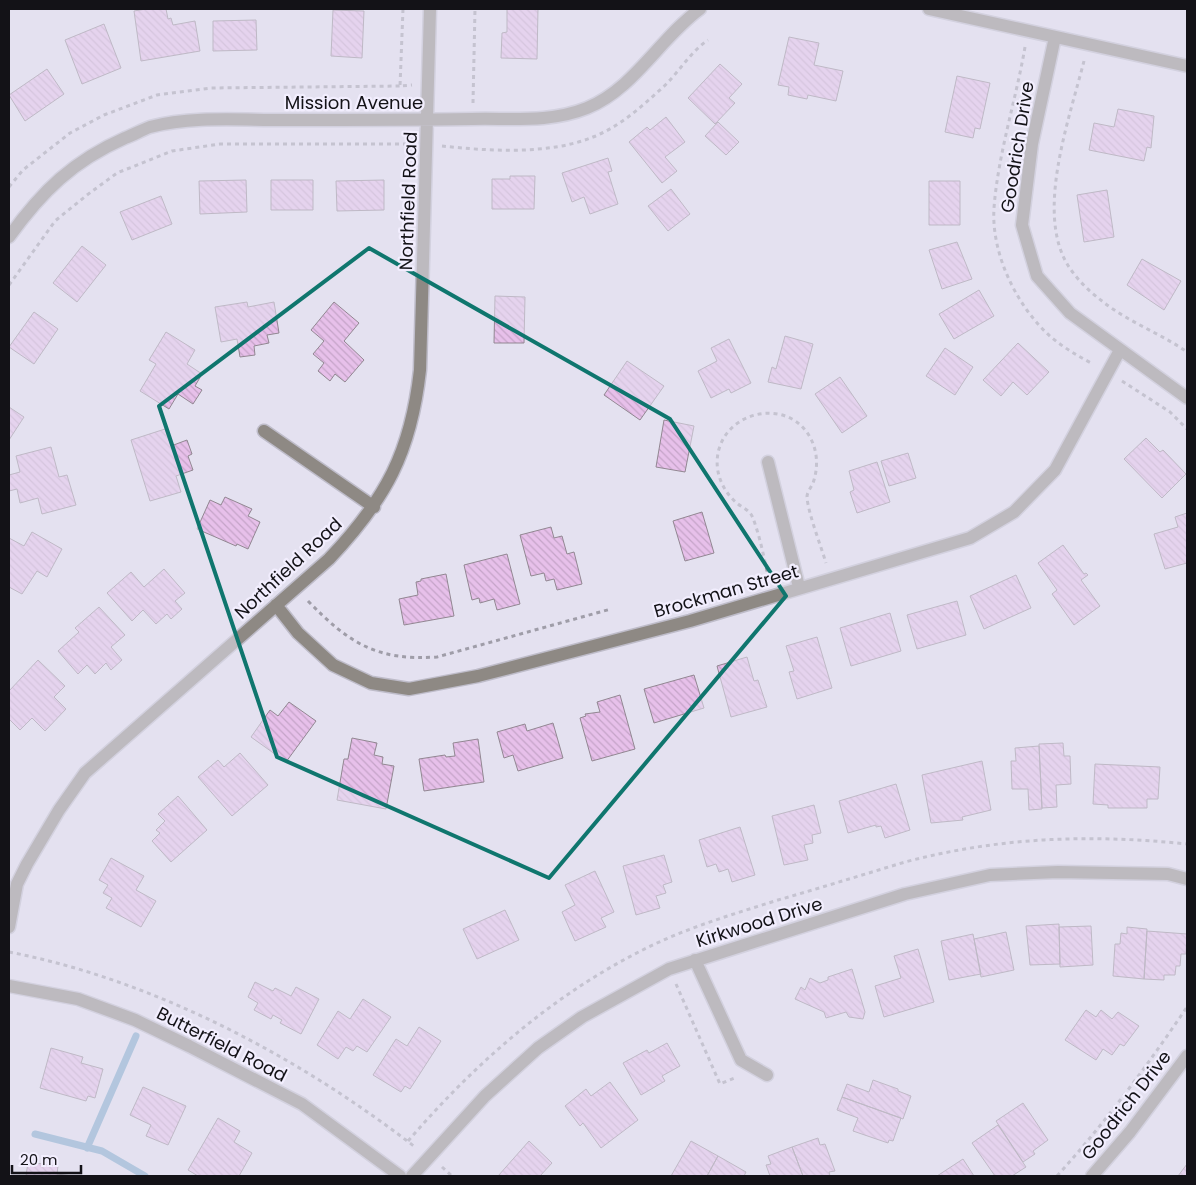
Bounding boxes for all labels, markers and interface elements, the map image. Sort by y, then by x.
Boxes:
street label: Goodrich Drive [994,79,1040,215]
street label: Mission Avenue [285,90,423,115]
street label: Northfield Road [393,131,423,271]
street label: Northfield Road [229,512,347,624]
street label: Brockman Street [651,558,801,624]
street label: Kirkwood Drive [693,891,825,953]
street label: Butterfield Road [153,1000,291,1088]
street label: Goodrich Drive [1075,1045,1177,1165]
scale bar [12,1142,81,1174]
text: 20 m [20,1149,58,1170]

